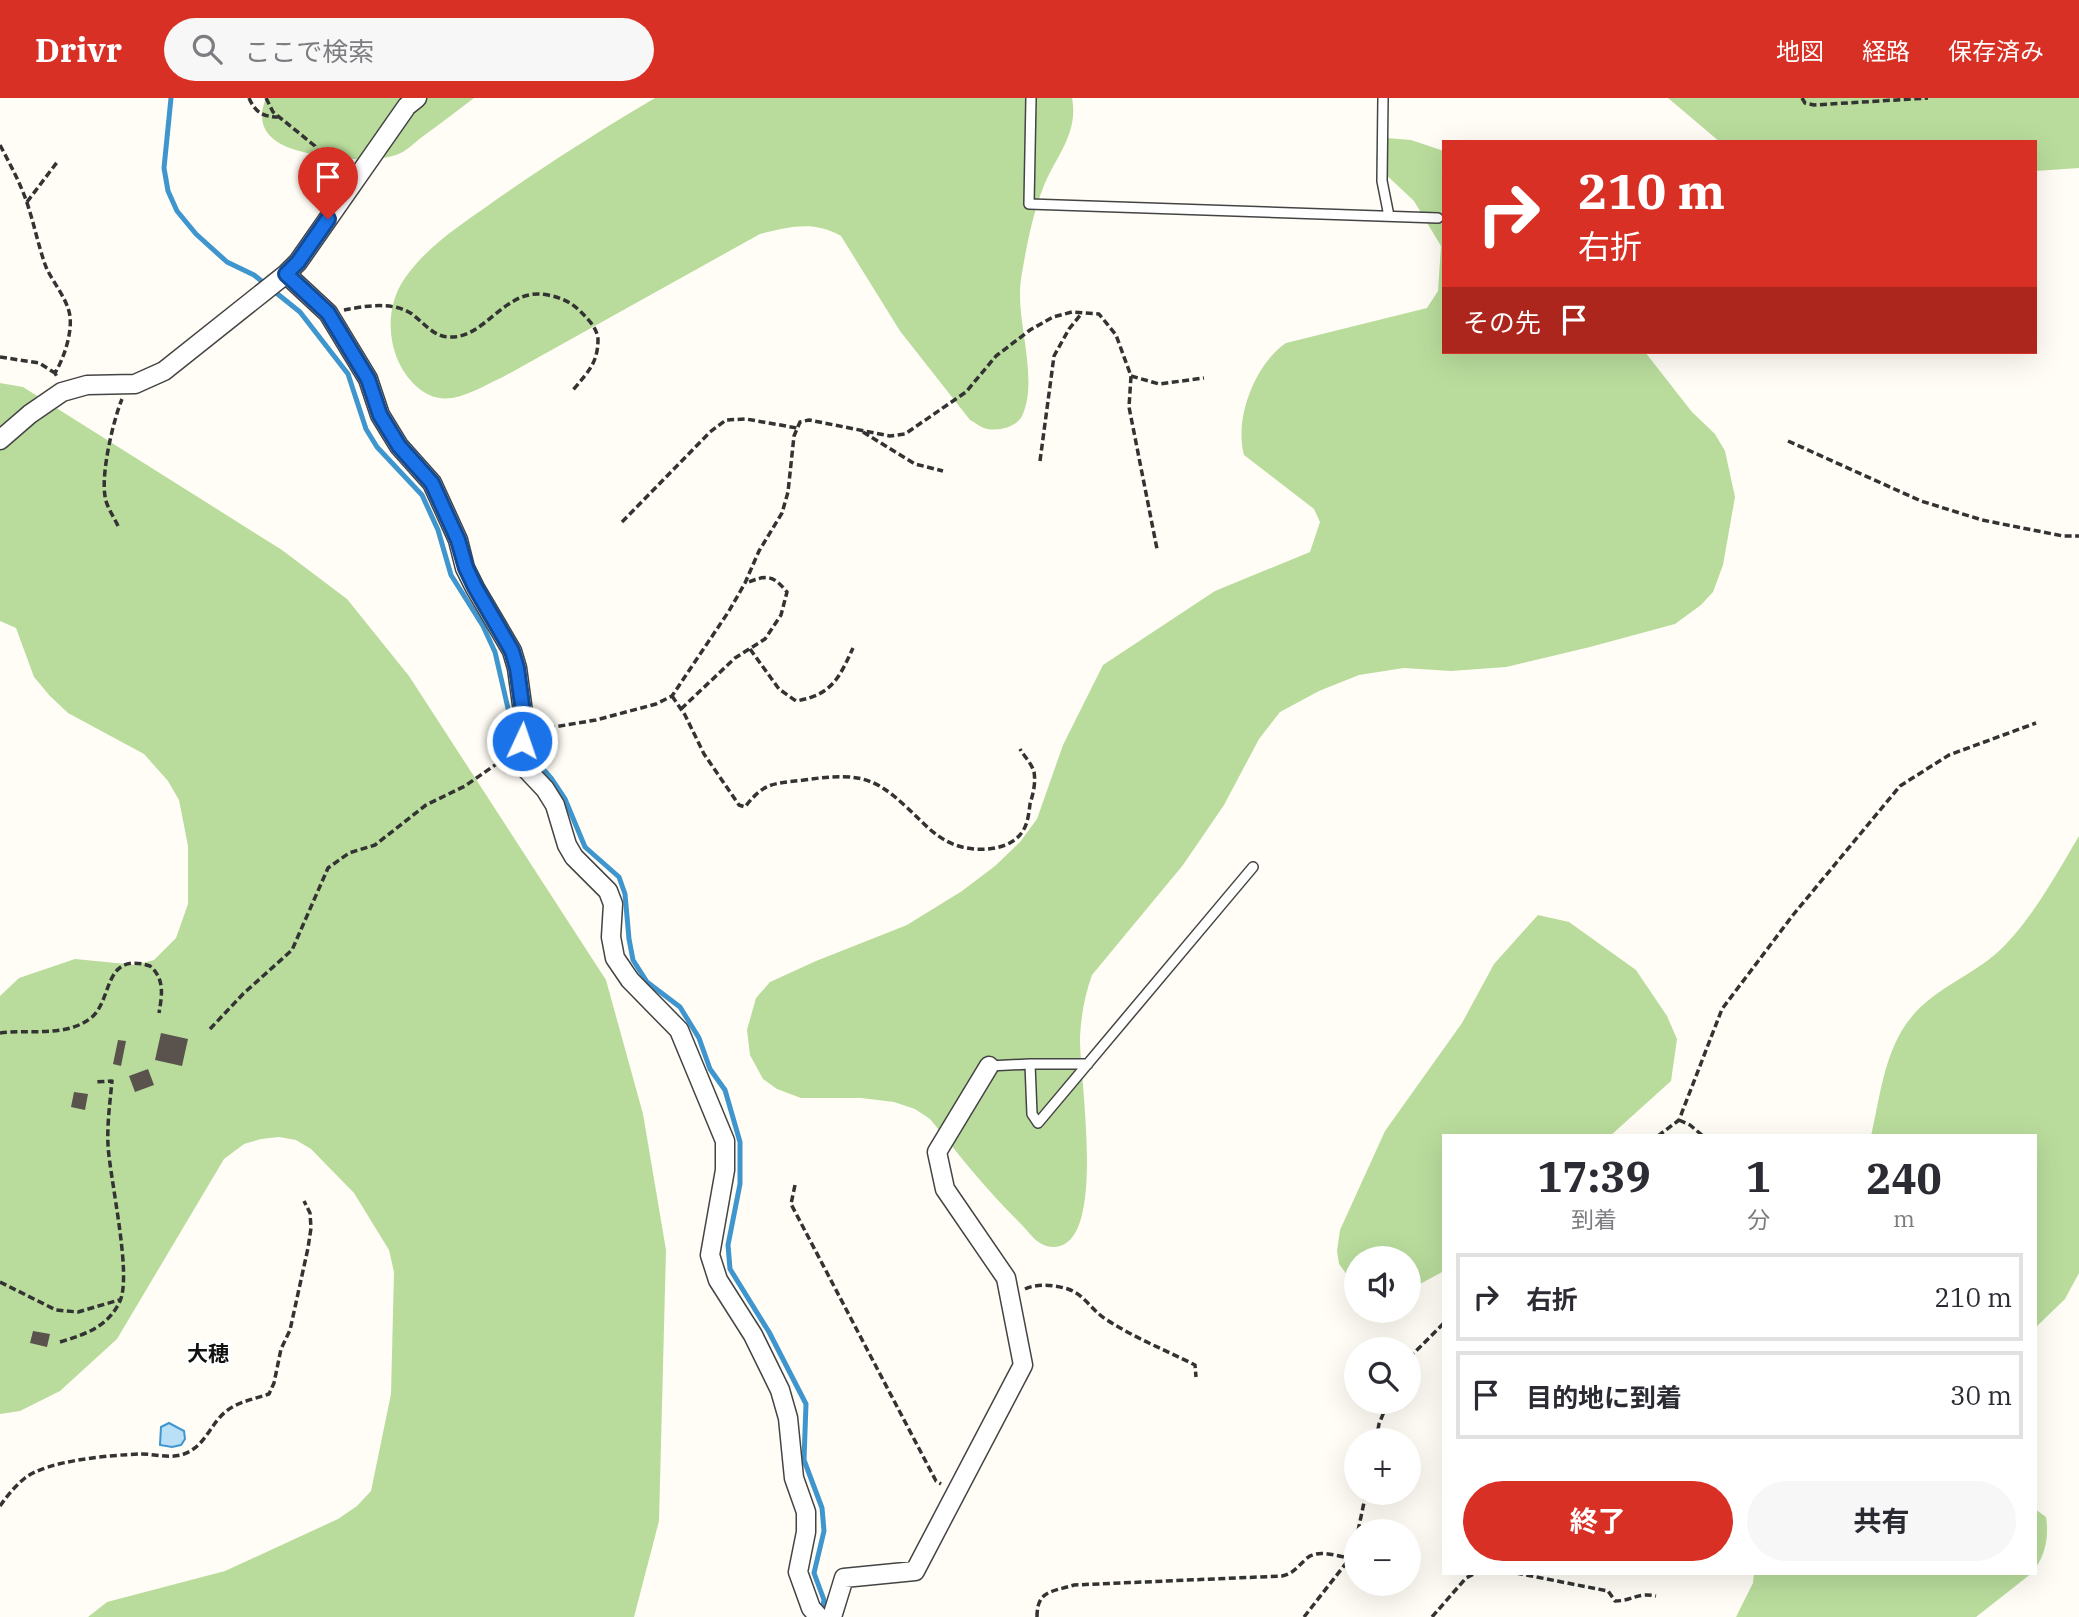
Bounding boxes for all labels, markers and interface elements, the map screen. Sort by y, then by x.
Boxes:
search box [164,18,654,81]
text: Drivr [35,28,122,71]
icon: search [188,30,226,68]
text: ここで検索 [244,34,374,68]
text: 地図 [1776,35,1824,67]
text: 経路 [1862,35,1910,67]
text: 保存済み [1948,35,2044,67]
pin [298,147,358,219]
icon: arrive [309,158,347,196]
text: 210 m [1578,159,1725,222]
icon: right [1463,168,1554,259]
text: 右折 [1578,225,1642,267]
icon: arrive [1555,301,1593,339]
text: その先 [1463,305,1541,339]
position arrow [485,704,559,778]
text: 17:39 [1537,1149,1651,1204]
text: 1 [1746,1149,1771,1204]
text: 240 [1866,1151,1942,1206]
text: m [1893,1203,1915,1233]
text: 到着 [1571,1204,1617,1234]
text: 分 [1747,1204,1770,1234]
map controls [1344,1246,1421,1596]
button: sound [1344,1246,1421,1323]
icon: right [1467,1278,1505,1316]
text: 210 m [1934,1280,2012,1314]
text: 右折 [1526,1282,1578,1316]
button: search [1344,1337,1421,1414]
district label: 大穂 [187,1339,229,1367]
icon: arrive [1467,1376,1505,1414]
text: 30 m [1950,1378,2012,1412]
text: 目的地に到着 [1526,1380,1682,1414]
button: + [1344,1428,1421,1505]
button: 終了 [1463,1481,1733,1561]
button: 共有 [1747,1481,2016,1561]
button: − [1344,1519,1421,1596]

